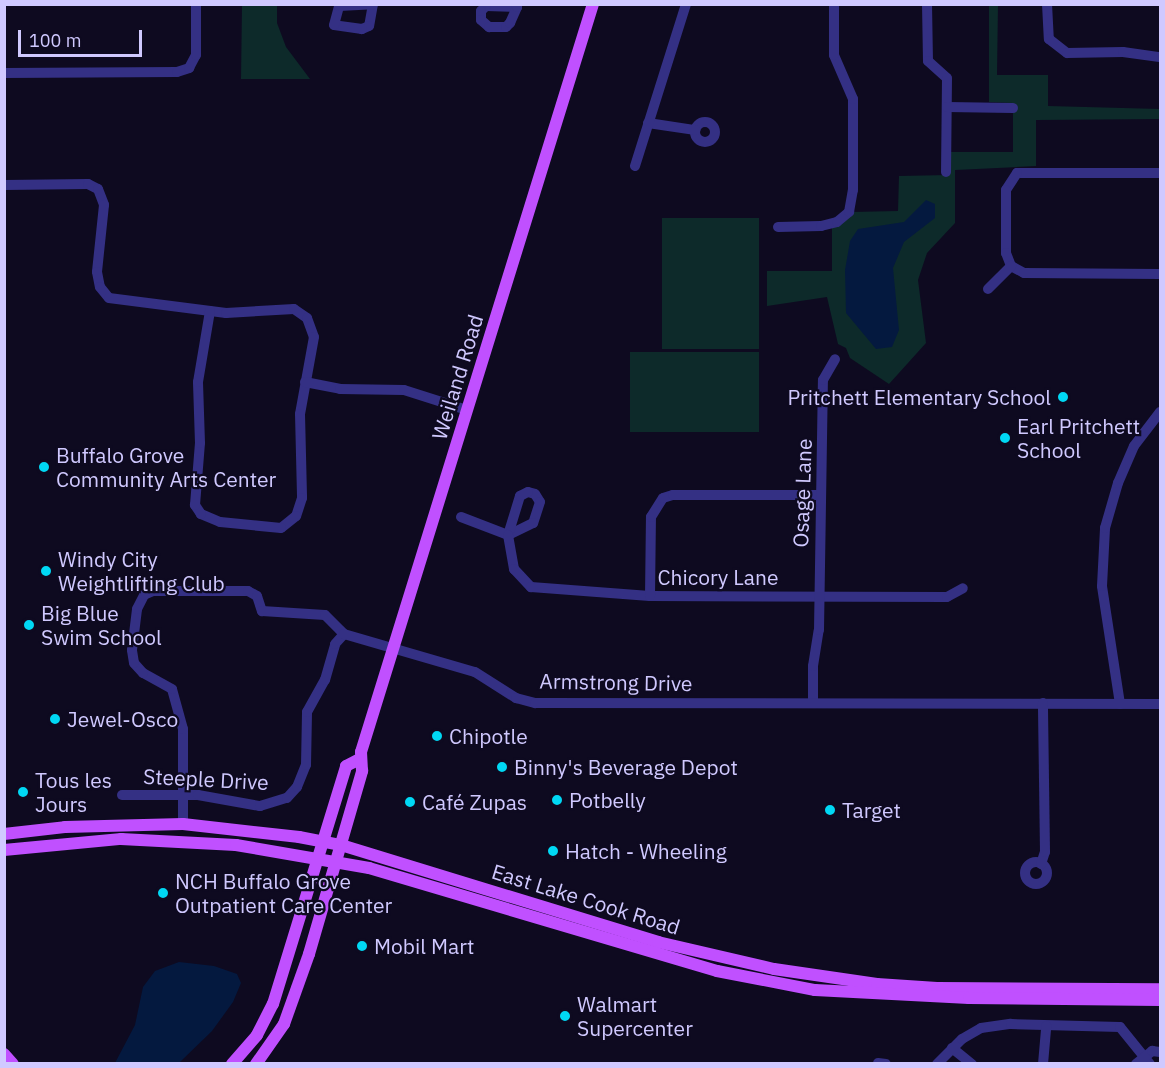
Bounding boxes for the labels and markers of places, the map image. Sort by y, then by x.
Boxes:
place label: Pritchett Elementary School [788,384,1051,410]
marker: Pritchett Elementary School [1056,390,1070,404]
place label: Earl Pritchett School [1017,413,1140,463]
marker: Earl Pritchett School [998,431,1012,445]
place label: Buffalo Grove Community Arts Center [56,442,276,492]
marker: Buffalo Grove Community Arts Center [37,460,51,474]
place label: Windy City Weightlifting Club [58,546,225,596]
marker: Windy City Weightlifting Club [39,564,53,578]
place label: Big Blue Swim School [41,600,162,650]
marker: Big Blue Swim School [22,618,36,632]
place label: Jewel-Osco [67,706,178,732]
marker: Jewel-Osco [48,712,62,726]
place label: Chipotle [449,723,528,749]
marker: Chipotle [430,729,444,743]
place label: Binny's Beverage Depot [514,754,738,780]
marker: Binny's Beverage Depot [495,760,509,774]
place label: Tous les Jours [35,767,112,817]
marker: Tous les Jours [16,785,30,799]
place label: Potbelly [569,787,646,813]
place label: Café Zupas [422,789,527,815]
marker: Potbelly [550,793,564,807]
marker: Café Zupas [403,795,417,809]
place label: Target [842,797,901,823]
marker: Target [823,803,837,817]
place label: Hatch - Wheeling [565,838,727,864]
marker: Hatch - Wheeling [546,844,560,858]
place label: NCH Buffalo Grove Outpatient Care Center [175,868,392,918]
marker: NCH Buffalo Grove Outpatient Care Center [156,886,170,900]
place label: Mobil Mart [374,933,474,959]
marker: Mobil Mart [355,939,369,953]
place label: Walmart Supercenter [577,991,693,1041]
marker: Walmart Supercenter [558,1009,572,1023]

